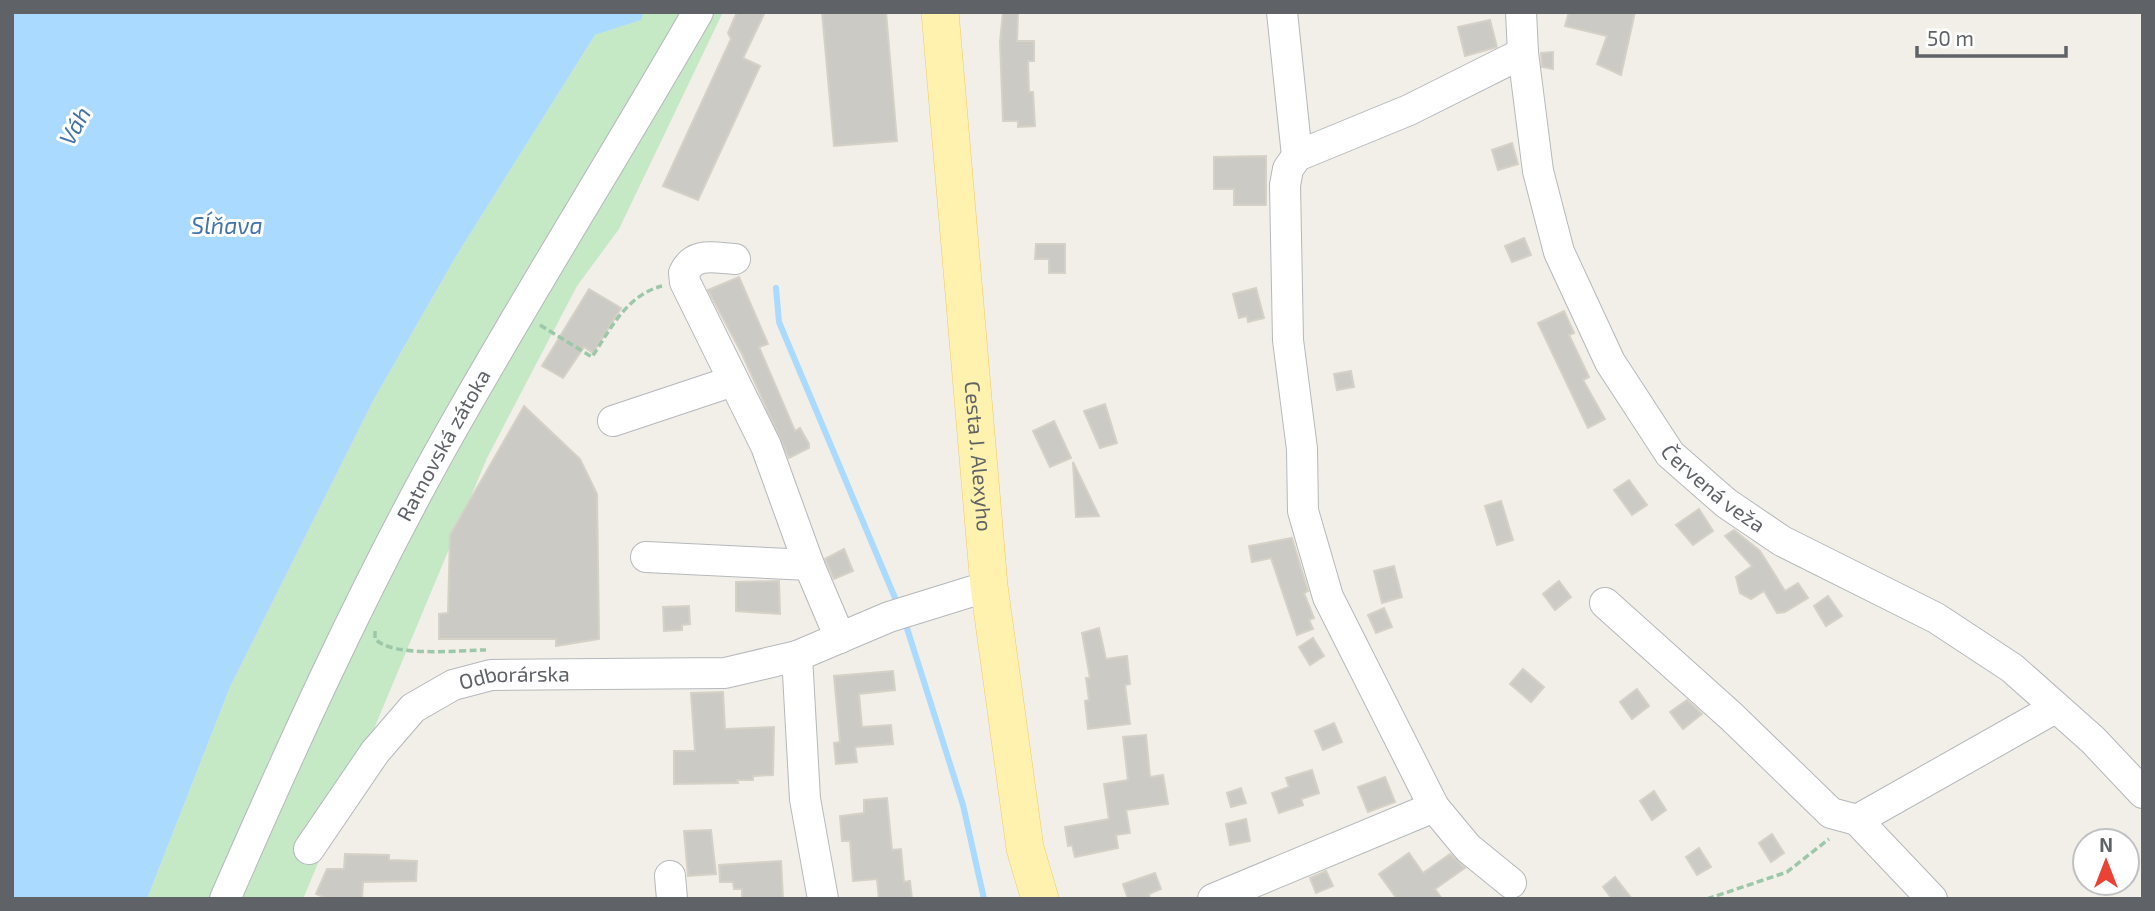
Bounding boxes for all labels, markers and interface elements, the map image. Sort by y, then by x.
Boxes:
scale bar [1917,14,2066,58]
text: 50 m [1927,25,1974,50]
water label: Váh [52,101,96,150]
water label: Sĺňava [191,211,263,239]
street label: Ratnovská zátoka [391,364,495,525]
street label: Cesta J. Alexyho [961,380,998,532]
street label: Červená veža [1656,440,1770,537]
street label: Odborárska [456,660,570,694]
north arrow [2071,827,2141,897]
text: N [2099,833,2113,856]

